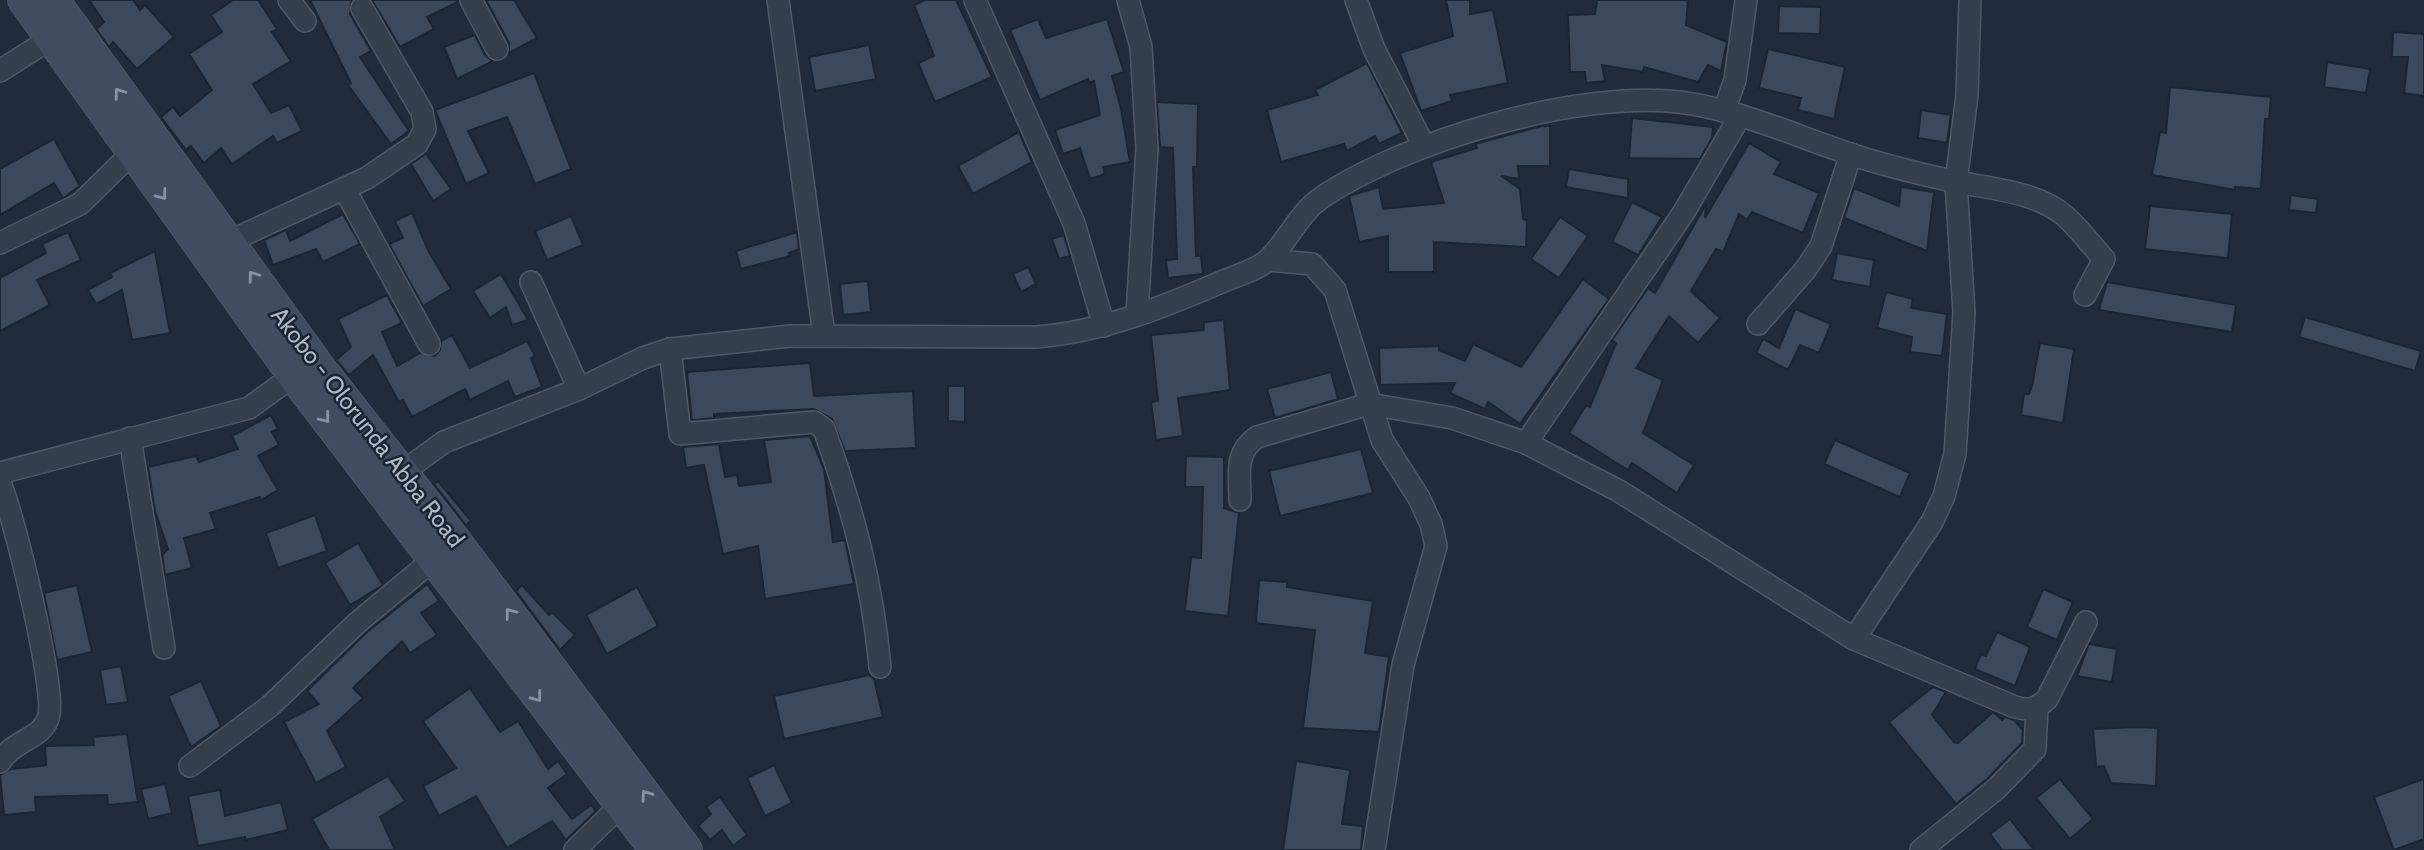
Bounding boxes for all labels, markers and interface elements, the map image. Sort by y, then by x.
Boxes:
one-way arrow [115,88,127,100]
one-way arrow [154,187,166,200]
one-way arrow [249,271,261,284]
street label: Akobo - Olorunda Abba Road [265,301,471,553]
one-way arrow [317,411,330,423]
one-way arrow [505,608,518,621]
one-way arrow [529,689,542,702]
one-way arrow [642,790,654,803]

